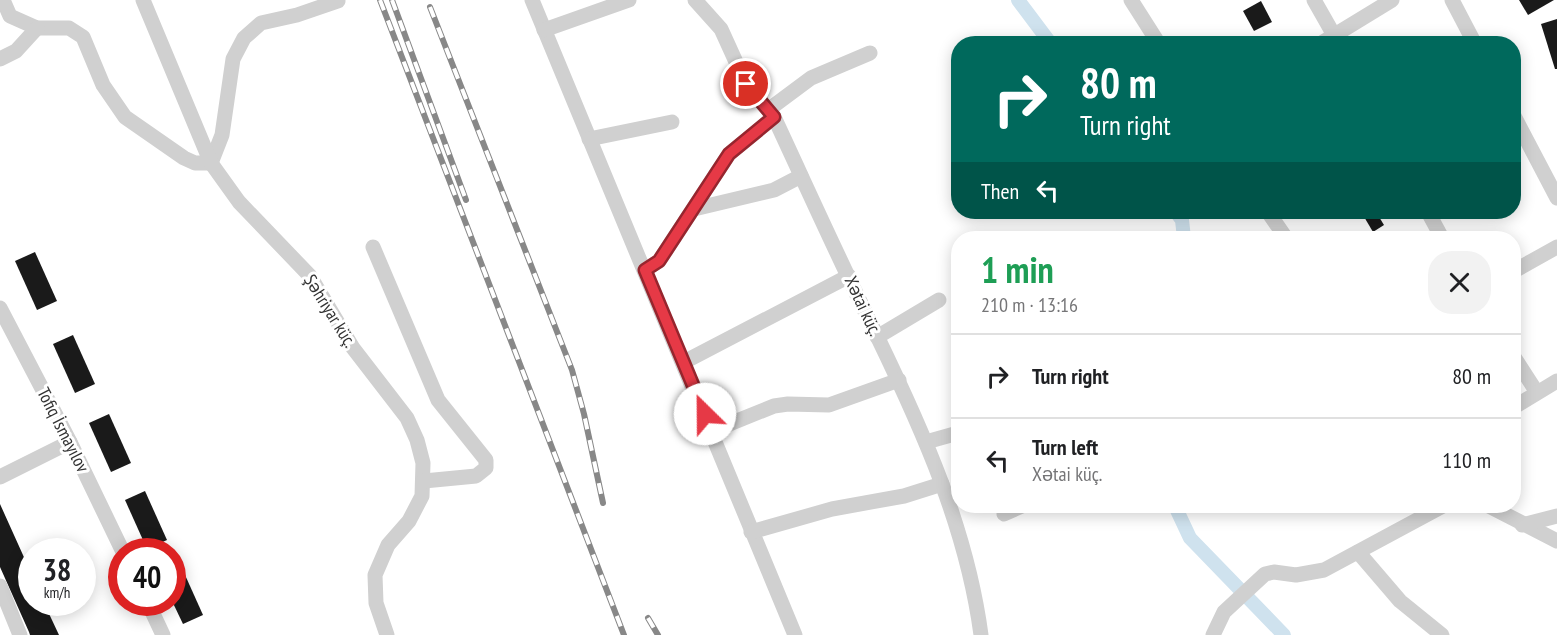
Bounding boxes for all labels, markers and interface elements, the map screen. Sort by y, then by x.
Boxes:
text: 80 m [1080,55,1157,110]
pin [720,58,771,109]
icon: right [981,60,1059,138]
icon: arrive [729,67,762,100]
text: Turn right [1080,108,1171,142]
icon: left [1031,174,1064,207]
text: Then [981,177,1019,205]
text: 1 min [981,246,1054,293]
button: close [1428,251,1491,314]
street label: Şəhriyar küç. [299,270,362,351]
street label: Xətai küç. [840,272,887,339]
text: 210 m · 13:16 [981,292,1078,318]
icon: right [981,360,1014,393]
text: Turn right [1032,362,1109,390]
text: 80 m [1452,362,1491,390]
position arrow [673,382,737,446]
street label: Tofiq İsmayılov [32,384,95,476]
text: Turn left [1032,433,1098,461]
icon: left [981,444,1014,477]
text: 110 m [1442,446,1491,474]
text: Xətai küç. [1032,461,1102,487]
speed limit sign: 40 [108,538,186,616]
text: 38 [43,550,71,589]
text: km/h [44,583,70,602]

